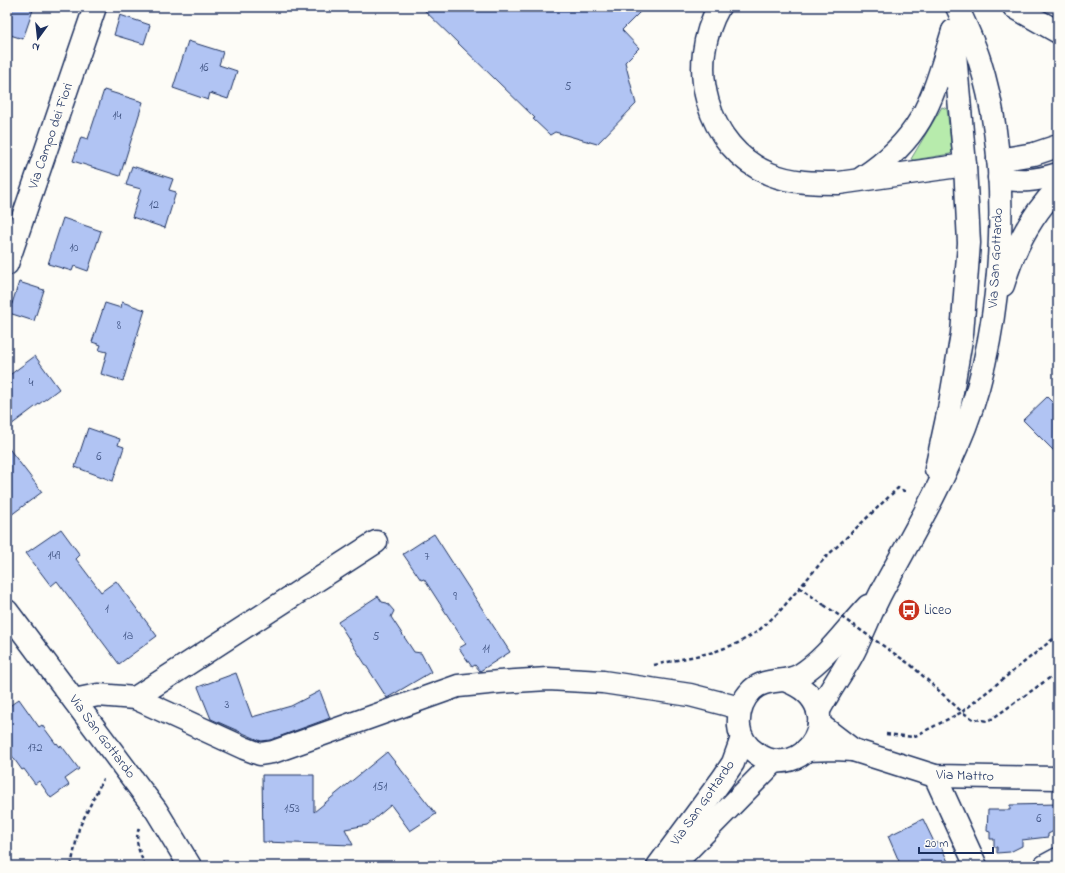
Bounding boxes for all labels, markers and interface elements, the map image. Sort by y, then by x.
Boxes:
north arrow [18,18,58,58]
text: N [30,38,41,55]
house number: 16 [199,59,209,77]
house number: 5 [565,78,572,96]
street label: Via Campo dei Fiori [23,80,79,193]
house number: 14 [113,107,121,125]
house number: 12 [149,196,159,214]
street label: Via San Gottardo [983,207,1009,310]
house number: 10 [69,239,79,257]
house number: 8 [117,317,122,335]
house number: 4 [29,374,34,392]
house number: 6 [96,448,102,466]
house number: 149 [48,547,61,565]
house number: 7 [425,548,430,566]
house number: 9 [453,588,457,606]
bus stop icon: Liceo [896,597,922,623]
house number: 1 [105,600,109,618]
place label: Liceo [924,600,951,621]
house number: 1a [123,627,133,645]
house number: 5 [373,628,380,646]
house number: 11 [482,640,490,658]
street label: Via San Gottardo [63,690,141,783]
house number: 3 [225,696,230,714]
house number: 172 [28,739,42,757]
street label: Via San Gottardo [665,756,740,851]
street label: Via Mattro [935,764,994,788]
house number: 151 [373,778,387,796]
house number: 153 [284,800,300,818]
house number: 6 [1036,810,1042,828]
scale bar [919,829,993,855]
text: 20 m [925,835,948,853]

